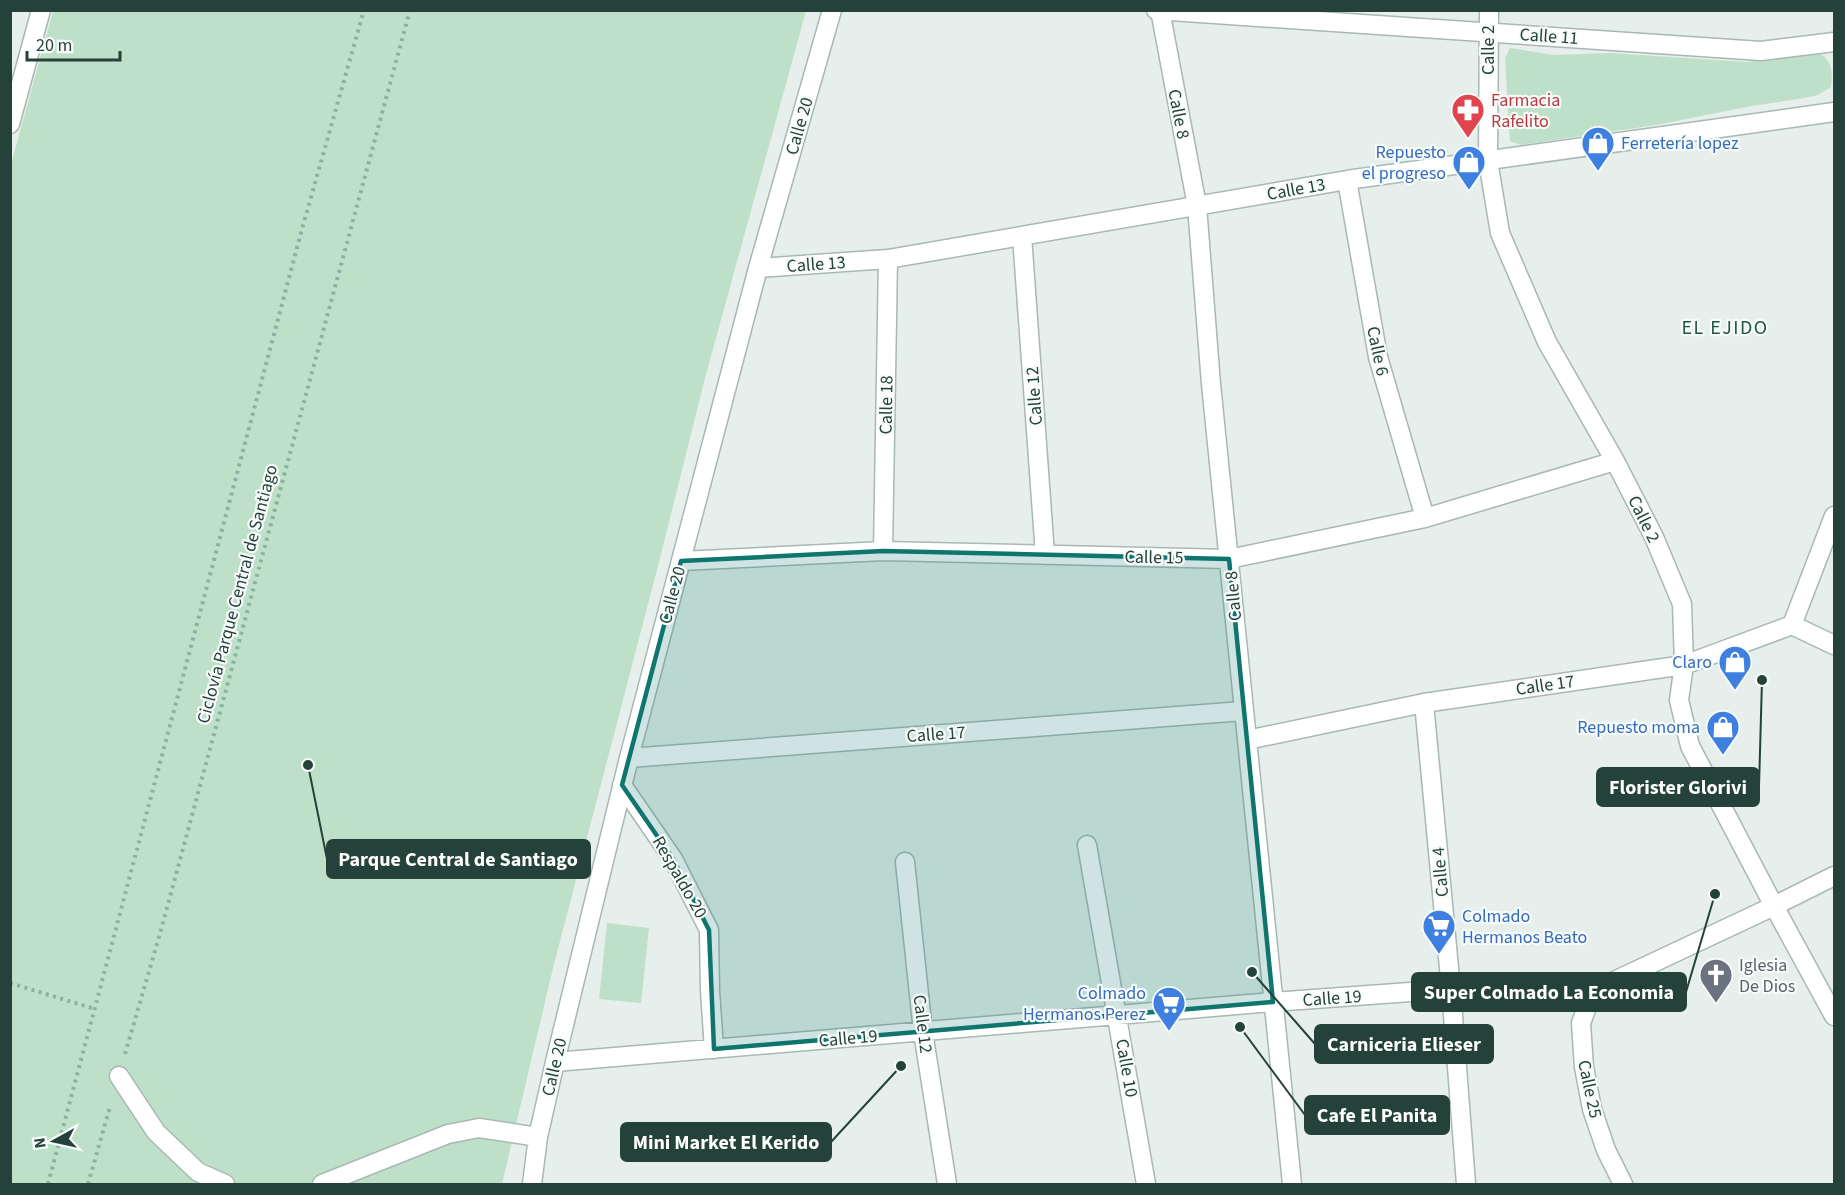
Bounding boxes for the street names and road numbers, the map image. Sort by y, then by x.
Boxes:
street label: Calle 11 [1519,22,1579,51]
street label: Calle 2 [1476,25,1501,75]
street label: Calle 8 [1161,87,1196,141]
street label: Calle 20 [779,94,820,158]
street label: Calle 13 [1265,172,1327,207]
street label: Calle 13 [786,250,846,279]
street label: Calle 6 [1360,324,1395,378]
street label: Calle 12 [1020,366,1049,426]
street label: Calle 18 [873,375,900,435]
street label: Ciclovía Parque Central de Santiago [191,462,284,726]
street label: Calle 2 [1621,491,1666,547]
street label: Calle 15 [1124,544,1184,571]
street label: Calle 20 [653,563,692,627]
street label: Calle 8 [1219,570,1248,622]
street label: Calle 17 [1514,669,1576,702]
street label: Calle 17 [906,720,966,749]
street label: Respaldo 20 [646,832,713,923]
street label: Calle 4 [1426,846,1455,898]
street label: Calle 19 [1302,984,1362,1013]
street label: Calle 12 [907,993,939,1055]
street label: Calle 19 [818,1023,879,1054]
street label: Calle 20 [536,1036,573,1099]
street label: Calle 10 [1109,1037,1144,1099]
street label: Calle 25 [1571,1058,1608,1121]

